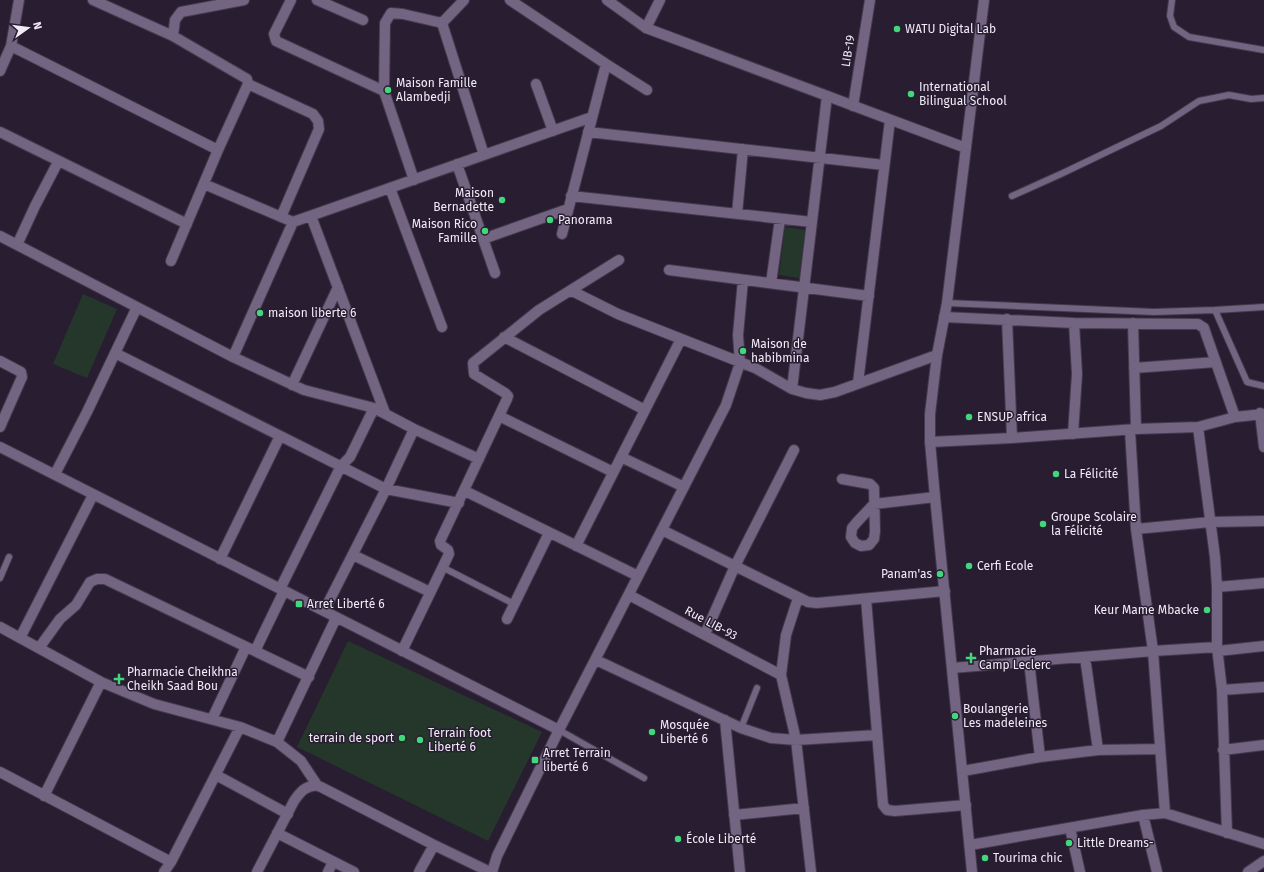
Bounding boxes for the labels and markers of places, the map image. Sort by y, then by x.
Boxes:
place label: WATU Digital Lab [905,22,996,36]
marker: WATU Digital Lab [892,24,902,34]
place label: Maison Famille Alambedji [396,76,477,104]
place label: International Bilingual School [919,80,1007,108]
marker: Maison Famille Alambedji [383,85,393,95]
marker: International Bilingual School [906,89,916,99]
place label: Maison Bernadette [433,186,494,214]
marker: Maison Bernadette [497,195,507,205]
place label: Panorama [558,213,612,227]
marker: Panorama [545,215,555,225]
place label: Maison Rico Famille [412,217,477,245]
marker: Maison Rico Famille [480,226,490,236]
place label: maison liberte 6 [268,306,357,320]
marker: maison liberte 6 [255,308,265,318]
place label: Maison de habibmina [751,337,809,365]
marker: Maison de habibmina [738,346,748,356]
place label: ENSUP africa [977,410,1047,424]
marker: ENSUP africa [964,412,974,422]
place label: La Félicité [1064,467,1118,481]
marker: La Félicité [1051,469,1061,479]
place label: Groupe Scolaire la Félicité [1051,510,1137,538]
marker: Groupe Scolaire la Félicité [1038,519,1048,529]
place label: Cerfi Ecole [977,559,1033,573]
marker: Cerfi Ecole [964,561,974,571]
place label: Panam'as [881,567,932,581]
marker: Panam'as [935,569,945,579]
place label: Arret Liberté 6 [307,597,385,611]
marker: Arret Liberté 6 [294,599,304,609]
place label: Keur Mame Mbacke [1094,603,1199,617]
marker: Keur Mame Mbacke [1202,605,1212,615]
place label: Pharmacie Camp Leclerc [979,644,1051,672]
marker: Pharmacie Camp Leclerc [966,653,976,663]
place label: Pharmacie Cheikhna Cheikh Saad Bou [127,665,238,693]
marker: Pharmacie Cheikhna Cheikh Saad Bou [114,674,124,684]
place label: Boulangerie Les madeleines [963,702,1047,730]
marker: Boulangerie Les madeleines [950,711,960,721]
place label: Mosquée Liberté 6 [660,718,709,746]
place label: Terrain foot Liberté 6 [428,726,492,754]
marker: Mosquée Liberté 6 [647,727,657,737]
place label: terrain de sport [309,731,395,745]
marker: terrain de sport [397,733,407,743]
marker: Terrain foot Liberté 6 [415,735,425,745]
place label: Arret Terrain liberté 6 [543,746,611,774]
marker: Arret Terrain liberté 6 [530,755,540,765]
place label: École Liberté [686,831,756,846]
marker: École Liberté [673,834,683,844]
place label: Little Dreams- [1077,836,1154,850]
marker: Little Dreams- [1064,838,1074,848]
place label: Tourima chic [993,851,1063,865]
marker: Tourima chic [980,853,990,863]

